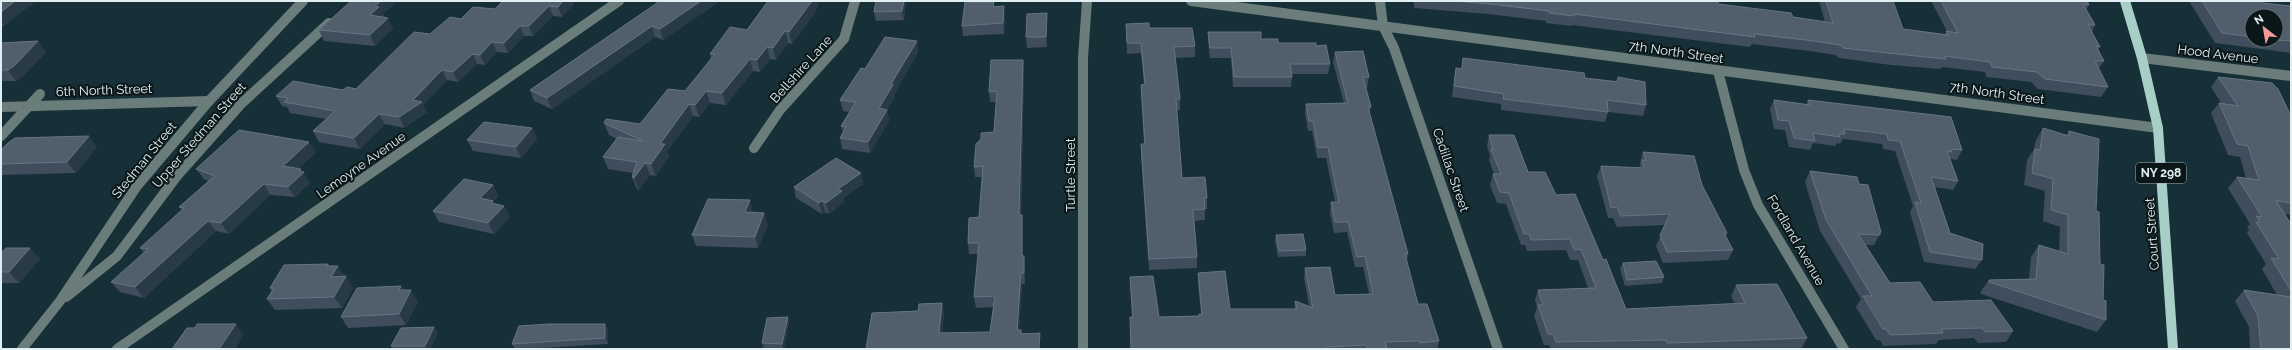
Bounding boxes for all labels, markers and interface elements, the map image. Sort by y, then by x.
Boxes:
north arrow [2244,8,2284,48]
text: N [2252,12,2266,28]
street label: Bellshire Lane [767,32,835,106]
street label: 7th North Street [1628,38,1725,66]
street label: Hood Avenue [2177,42,2260,66]
street label: Upper Stedman Street [149,79,249,191]
street label: 7th North Street [1949,79,2046,107]
street label: 6th North Street [55,81,153,99]
street label: Stedman Street [109,118,180,201]
street label: Cadillac Street [1430,126,1473,214]
street label: Lemoyne Avenue [314,128,409,201]
street label: Turtle Street [1063,137,1078,212]
road number: NY 298 [2136,163,2186,183]
street label: Fordland Avenue [1764,192,1828,288]
street label: Court Street [2142,197,2162,271]

